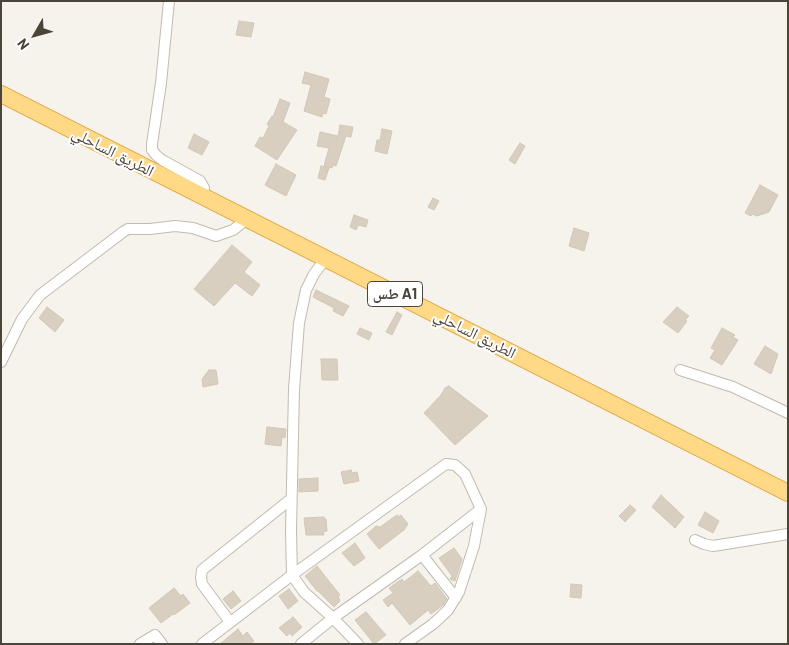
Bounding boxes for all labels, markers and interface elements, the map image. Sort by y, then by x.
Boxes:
north arrow [10,10,60,60]
text: N [13,36,32,53]
street label: الطريق الساحلي [69,123,157,181]
road number: طس A1 [368,282,422,306]
street label: الطريق الساحلي [431,305,519,363]

